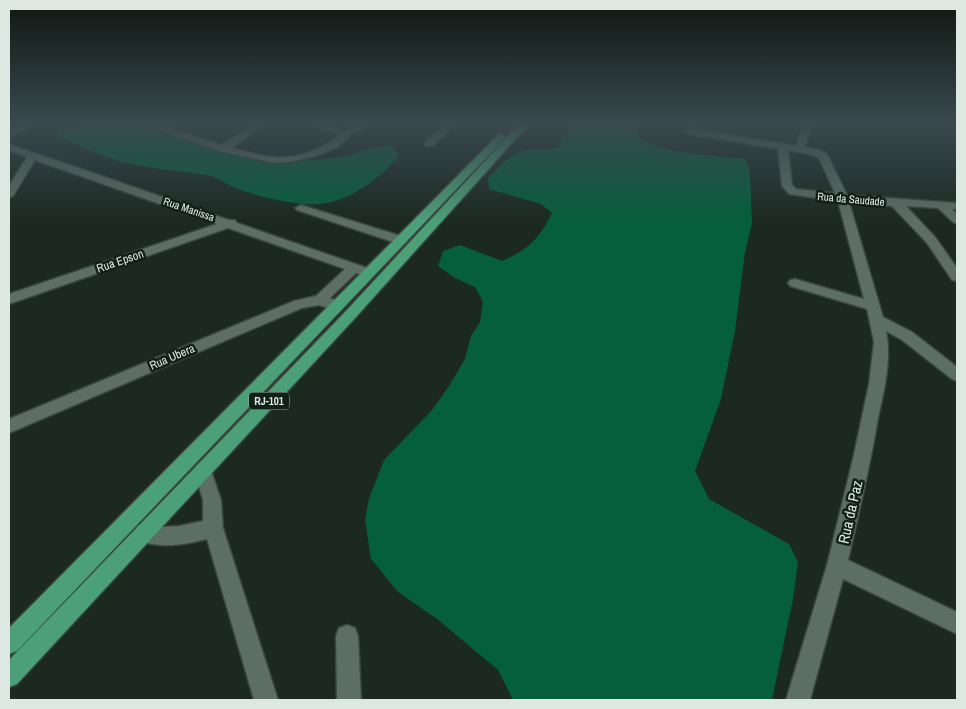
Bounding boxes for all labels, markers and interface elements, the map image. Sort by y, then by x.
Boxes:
street label: Rua da Saudade [817,189,885,209]
street label: Rua Manissa [162,194,216,224]
street label: Rua Epson [94,246,146,276]
street label: Rua Ubera [147,340,198,374]
road number: RJ-101 [249,392,289,410]
street label: Rua da Paz [833,478,867,546]

